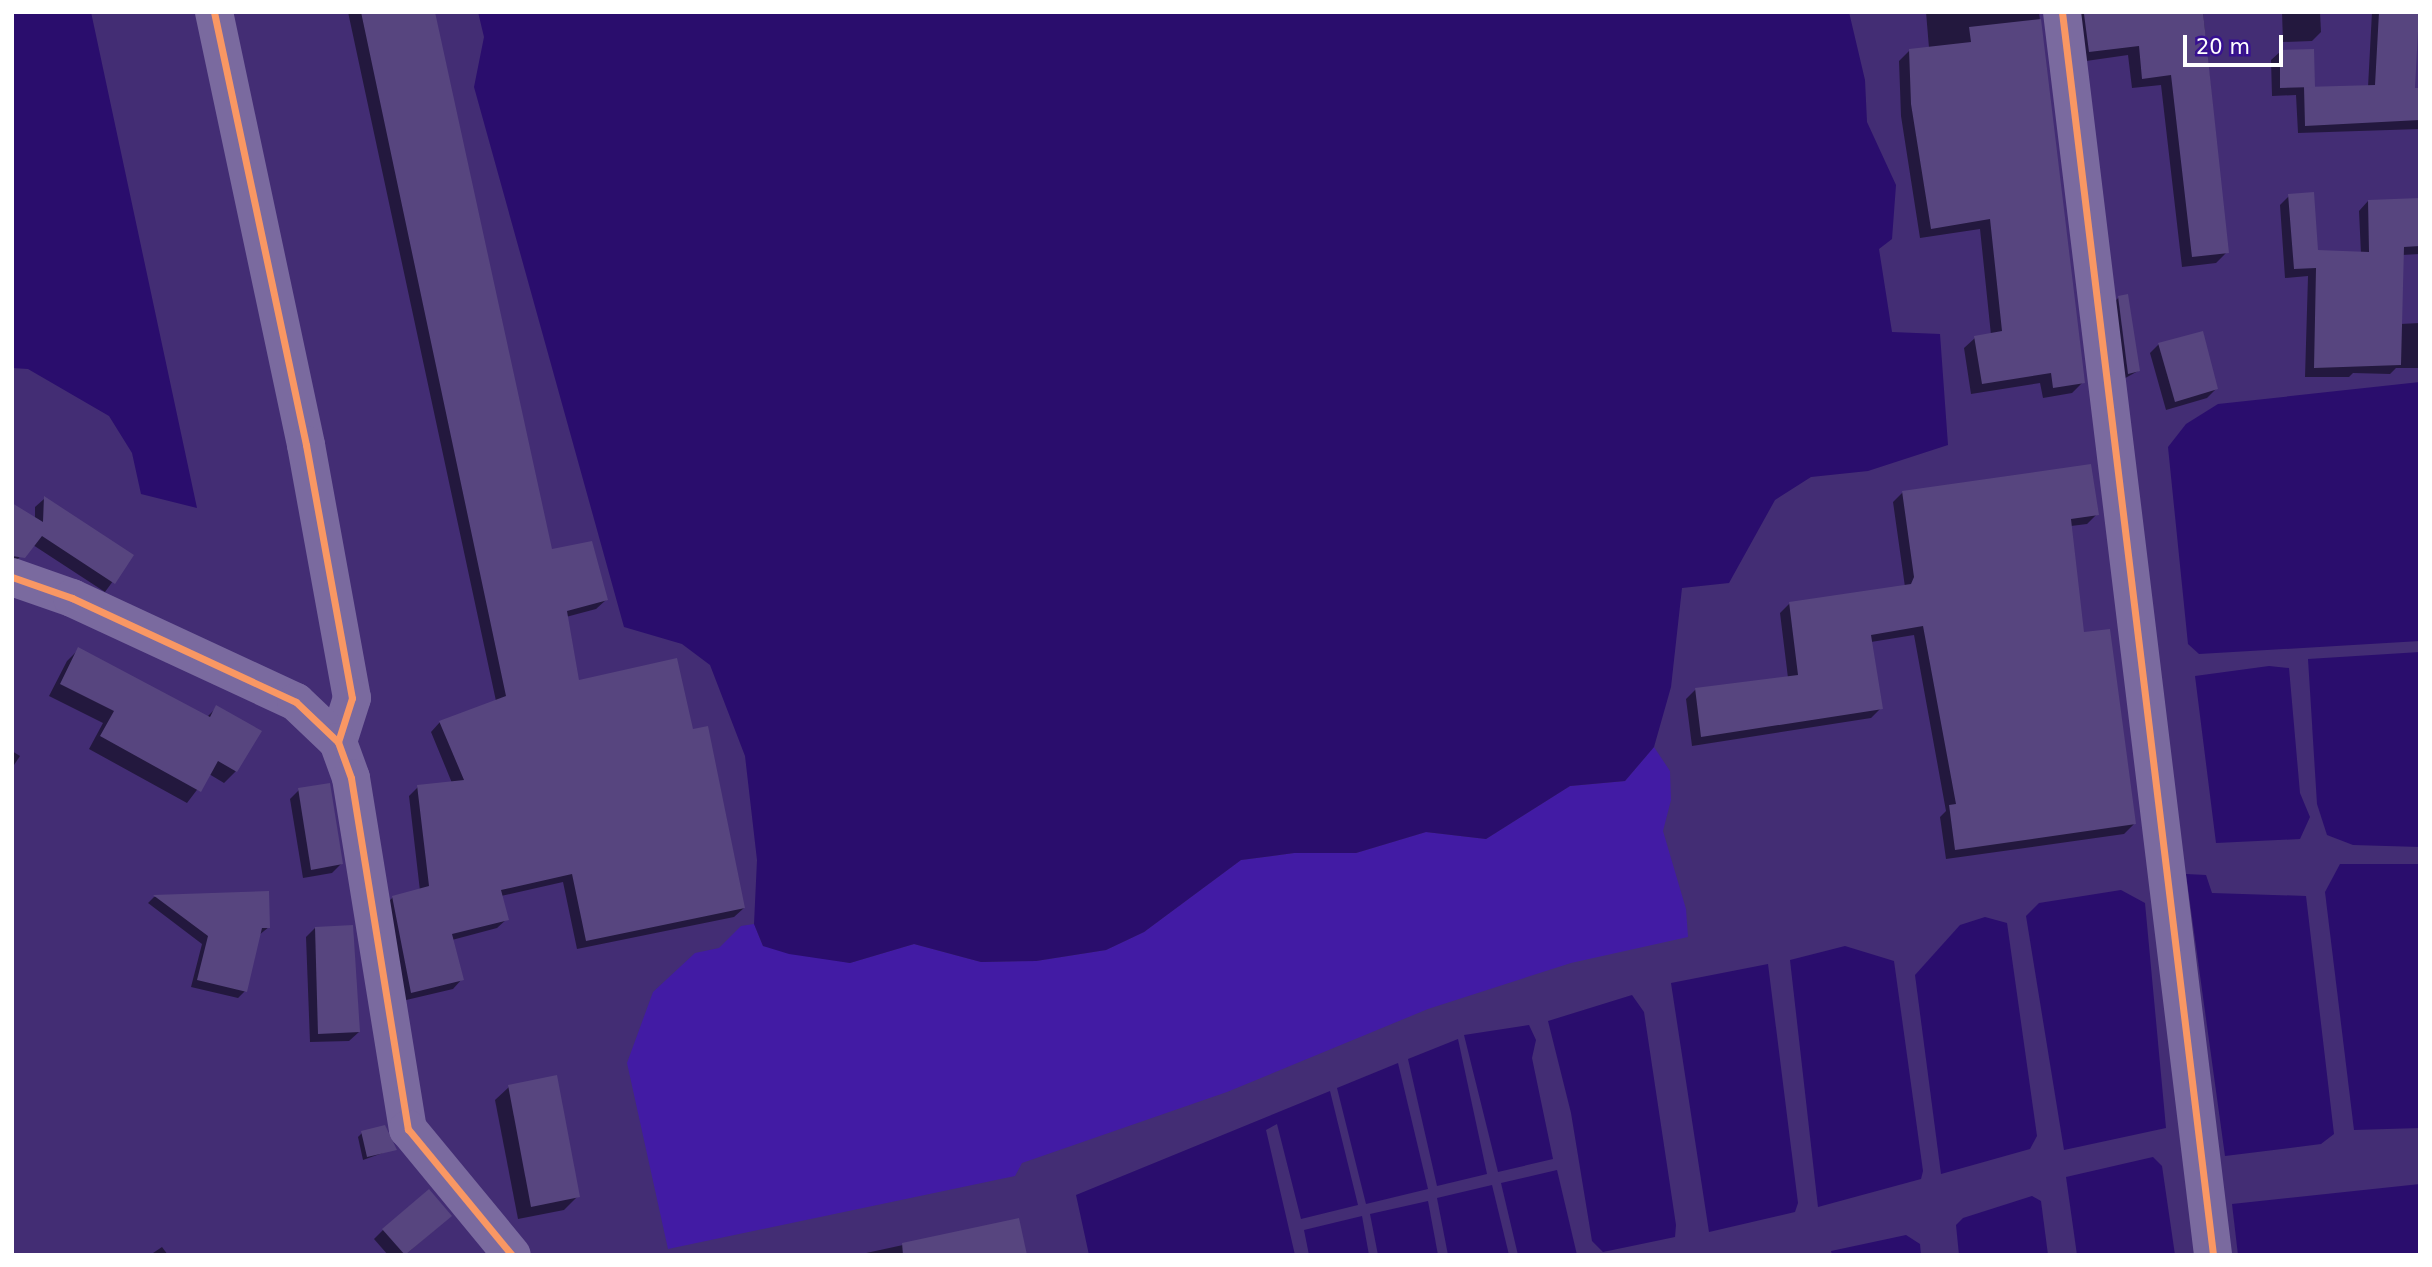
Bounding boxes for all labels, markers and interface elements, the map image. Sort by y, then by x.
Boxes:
scale bar [2187,21,2287,65]
text: 20 m [2196,35,2250,59]

